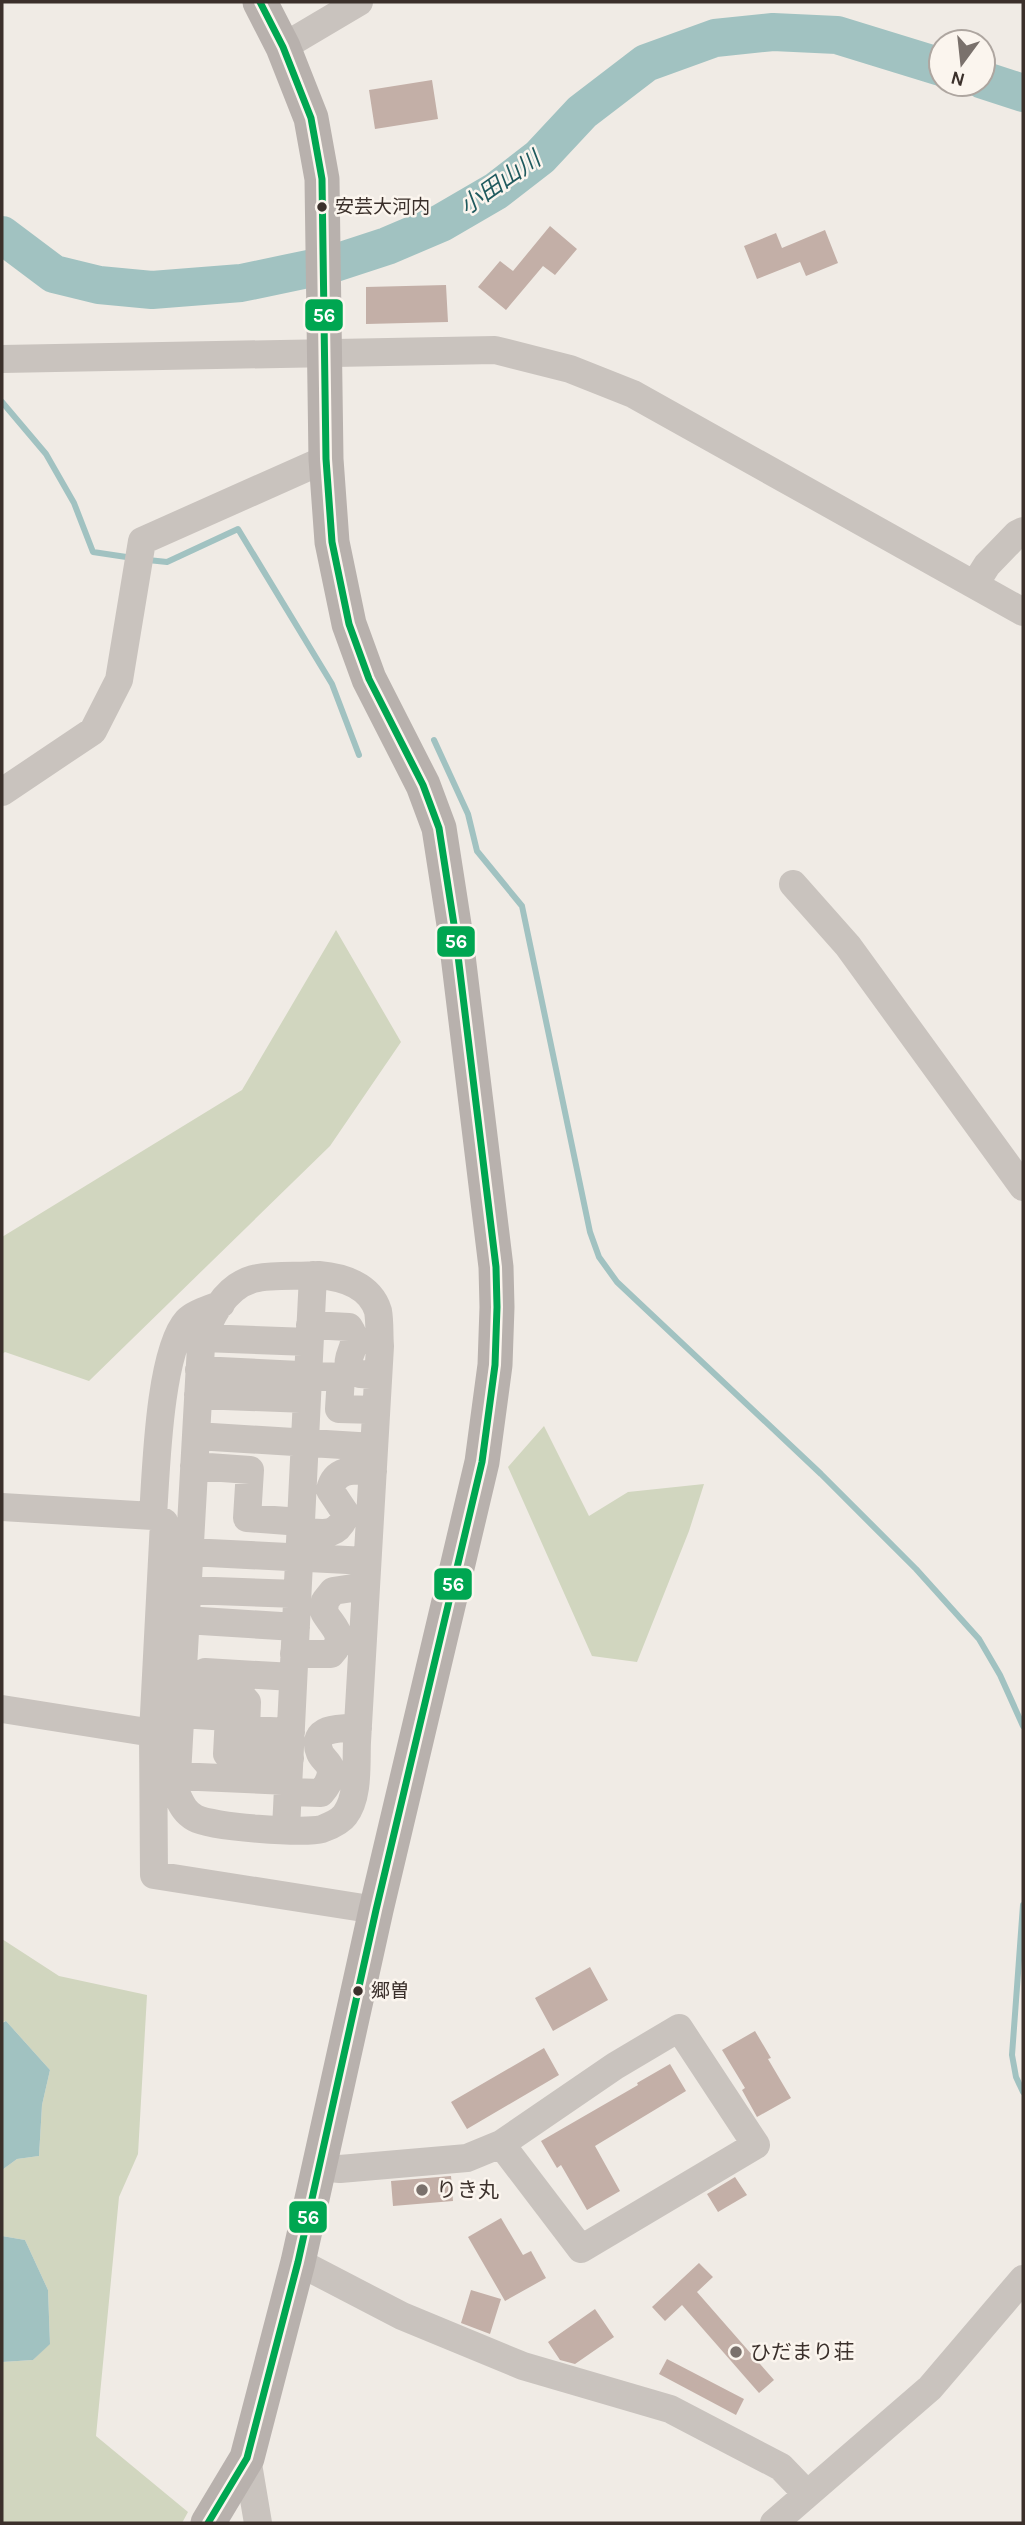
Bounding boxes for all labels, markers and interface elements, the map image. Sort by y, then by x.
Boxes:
north arrow [927,28,997,98]
text: N [948,66,967,91]
water label: 小田山川 [455,144,548,220]
place label: 安芸大河内 [335,196,430,218]
marker: 安芸大河内 [315,200,329,214]
line badge: 56 [304,298,344,332]
text: 56 [313,305,335,327]
line badge: 56 [436,925,476,958]
text: 56 [445,931,467,953]
line badge: 56 [433,1567,473,1601]
text: 56 [442,1574,464,1596]
place label: 郷曽 [371,1980,409,2002]
marker: 郷曽 [351,1984,365,1998]
place label: りき丸 [436,2178,499,2202]
marker: りき丸 [414,2182,430,2198]
line badge: 56 [288,2200,328,2234]
text: 56 [297,2207,319,2229]
place label: ひだまり荘 [750,2340,855,2364]
marker: ひだまり荘 [728,2344,744,2360]

